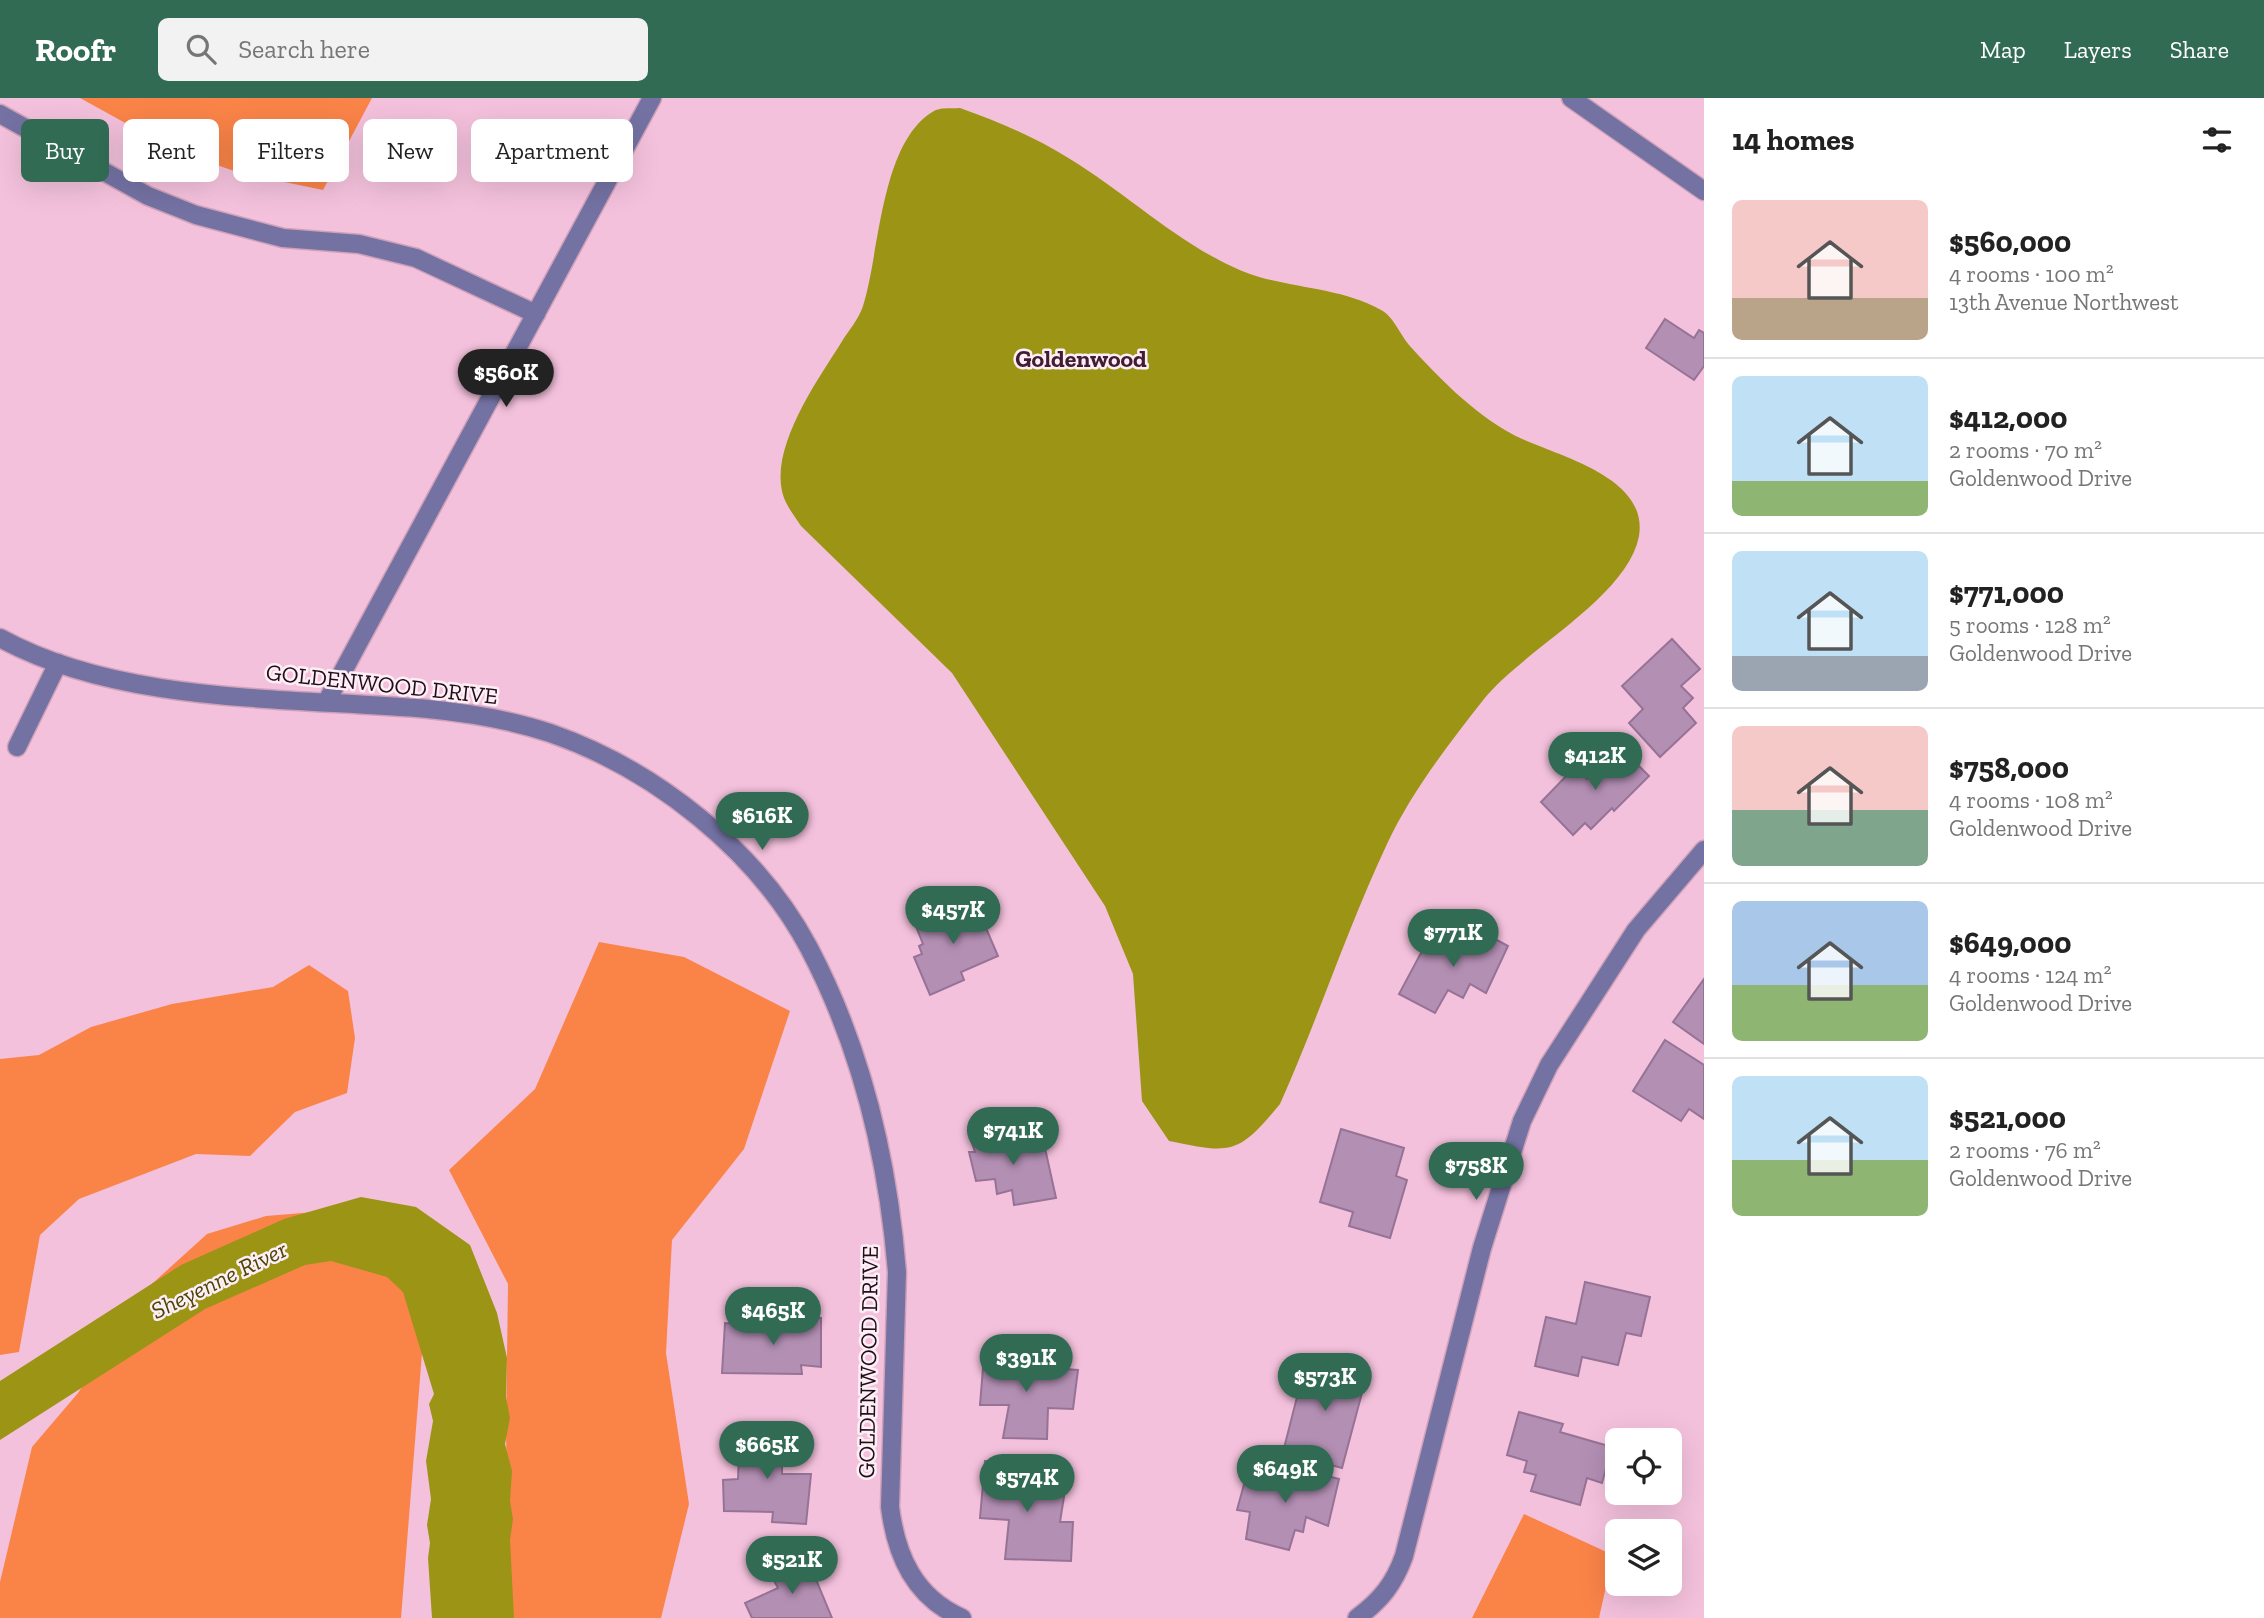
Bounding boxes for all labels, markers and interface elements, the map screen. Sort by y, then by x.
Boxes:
search box [158,18,648,81]
text: Roofr [35,30,116,69]
icon: search [182,30,220,68]
text: Search here [238,33,370,65]
text: Map [1980,35,2026,64]
text: Layers [2064,35,2132,64]
text: Share [2170,35,2229,64]
chip: Buy [21,119,109,182]
chip: Rent [123,119,219,182]
chip: Filters [233,119,349,182]
chip: New [363,119,457,182]
chip: Apartment [471,119,633,182]
icon: filters [2198,121,2236,159]
text: 14 homes [1732,122,1855,158]
text: $560,000 [1949,224,2071,260]
icon: home [1788,228,1872,312]
text: 4 rooms · 100 m² [1949,260,2114,288]
text: 13th Avenue Northwest [1949,288,2179,316]
district label: Goldenwood [1015,344,1147,373]
pin: $560K [457,350,555,409]
text: $560K [474,358,538,386]
text: $412,000 [1949,400,2068,436]
icon: home [1788,404,1872,488]
text: 2 rooms · 70 m² [1949,436,2102,464]
text: Goldenwood Drive [1949,464,2132,492]
text: $771,000 [1949,575,2064,611]
icon: home [1788,579,1872,663]
text: 5 rooms · 128 m² [1949,611,2111,639]
text: Goldenwood Drive [1949,639,2132,667]
street label: GOLDENWOOD DRIVE [265,658,499,710]
pin: $412K [1546,732,1644,792]
text: $412K [1564,741,1626,769]
text: $758,000 [1949,750,2069,786]
icon: home [1788,754,1872,838]
text: 4 rooms · 108 m² [1949,786,2113,814]
pin: $616K [713,792,811,852]
text: $616K [732,801,792,829]
text: Goldenwood Drive [1949,814,2132,842]
pin: $457K [904,886,1002,946]
text: $457K [921,895,985,923]
pin: $771K [1404,910,1502,969]
text: $771K [1424,918,1482,946]
text: $649,000 [1949,925,2071,961]
icon: home [1788,929,1872,1013]
text: 4 rooms · 124 m² [1949,961,2111,989]
text: Goldenwood Drive [1949,989,2132,1017]
text: $521,000 [1949,1100,2066,1136]
icon: home [1788,1104,1872,1188]
pin: $741K [964,1108,1062,1167]
text: $741K [983,1116,1043,1144]
text: 2 rooms · 76 m² [1949,1136,2101,1164]
pin: $758K [1427,1142,1525,1202]
text: $758K [1445,1151,1507,1179]
text: Goldenwood Drive [1949,1164,2132,1192]
water label: Sheyenne River [146,1234,292,1325]
street label: GOLDENWOOD DRIVE [852,1245,884,1479]
pin: $465K [724,1288,822,1347]
text: $465K [741,1296,805,1324]
pin: $391K [977,1334,1075,1394]
text: $391K [996,1343,1056,1371]
pin: $573K [1276,1354,1374,1413]
text: $573K [1294,1362,1356,1390]
pin: $665K [718,1422,816,1481]
map controls [1605,1428,1682,1596]
button: locate [1605,1428,1682,1505]
text: $665K [735,1430,799,1458]
pin: $649K [1236,1446,1334,1505]
pin: $574K [978,1454,1076,1514]
text: $649K [1253,1454,1317,1482]
text: $574K [996,1463,1058,1491]
button: layers [1605,1519,1682,1596]
pin: $521K [743,1536,841,1596]
text: $521K [762,1545,822,1573]

